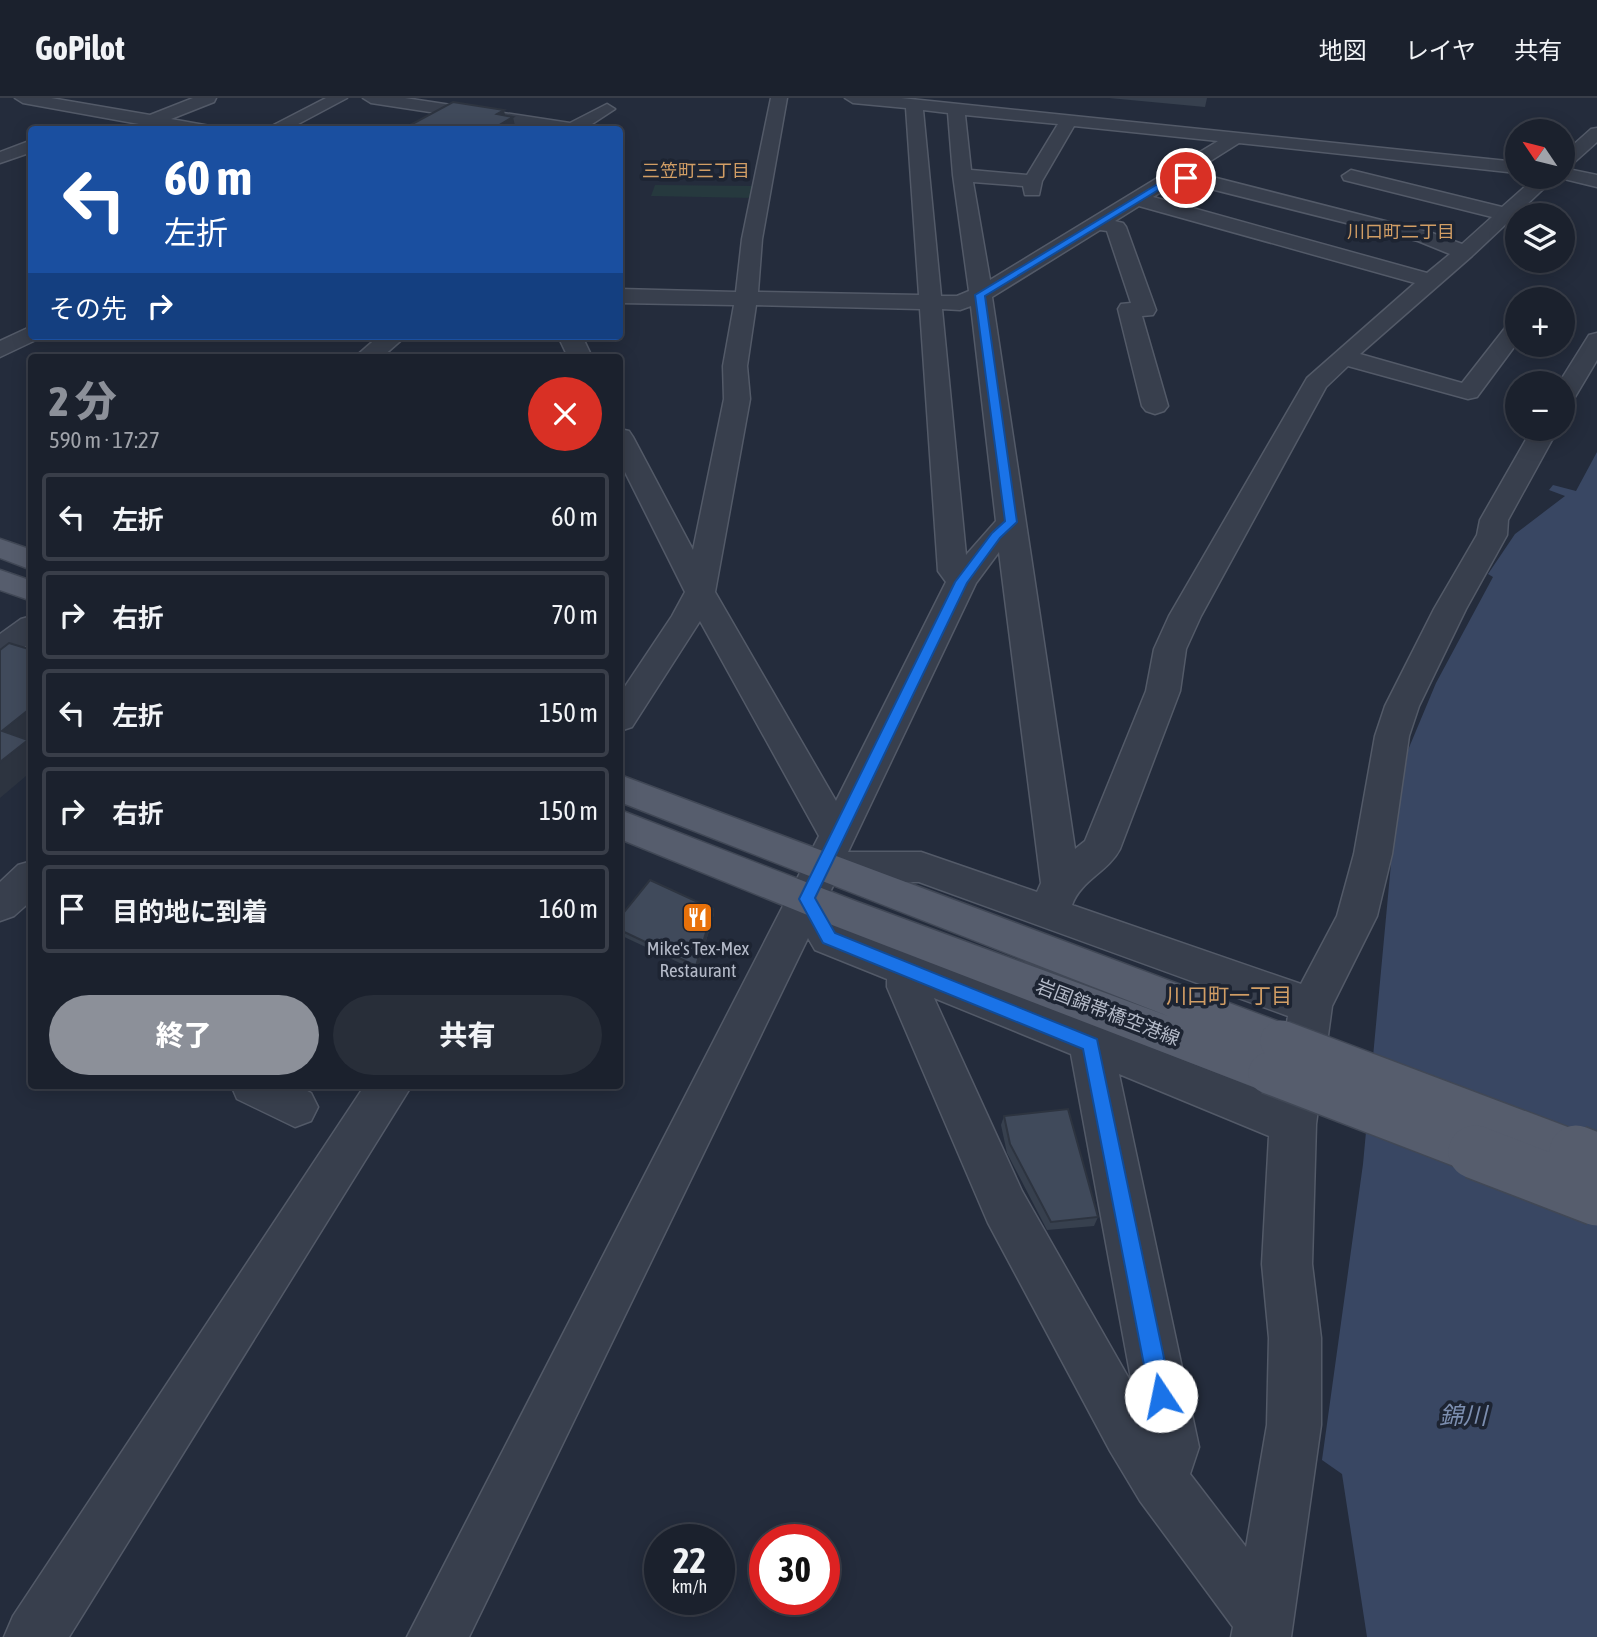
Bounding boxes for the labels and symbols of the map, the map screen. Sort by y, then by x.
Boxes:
north arrow [1505,119,1575,189]
pin [1156,148,1216,208]
district label: 三笠町三丁目 [642,160,750,181]
district label: 川口町二丁目 [1347,221,1455,242]
restaurant icon: Mike's Tex-Mex Restaurant [681,900,715,934]
place label: Mike's Tex-Mex Restaurant [647,937,750,981]
street label: 岩国錦帯橋空港線 [1033,974,1183,1050]
district label: 川口町一丁目 [1166,983,1292,1007]
position arrow [1124,1359,1198,1433]
water label: 錦川 [1439,1402,1490,1429]
speed limit sign: 30 [749,1524,840,1615]

